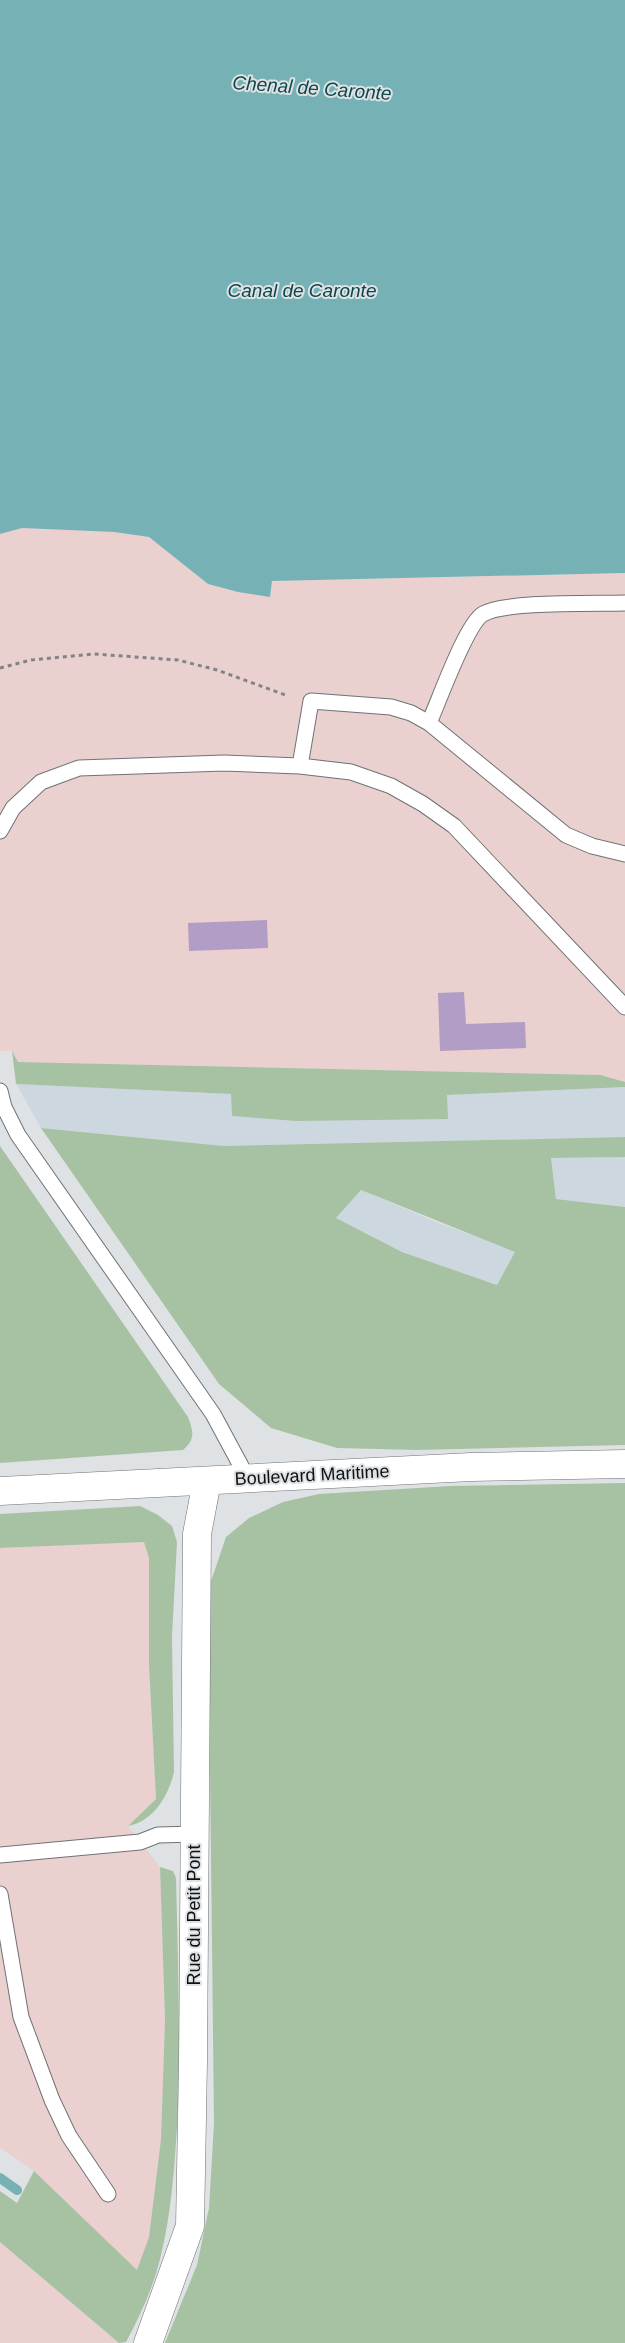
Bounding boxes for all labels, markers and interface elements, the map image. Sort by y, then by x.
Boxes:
water label: Chenal de Caronte [232,72,392,104]
water label: Canal de Caronte [228,280,376,301]
street label: Boulevard Maritime [234,1461,390,1489]
street label: Rue du Petit Pont [184,1844,204,1986]

